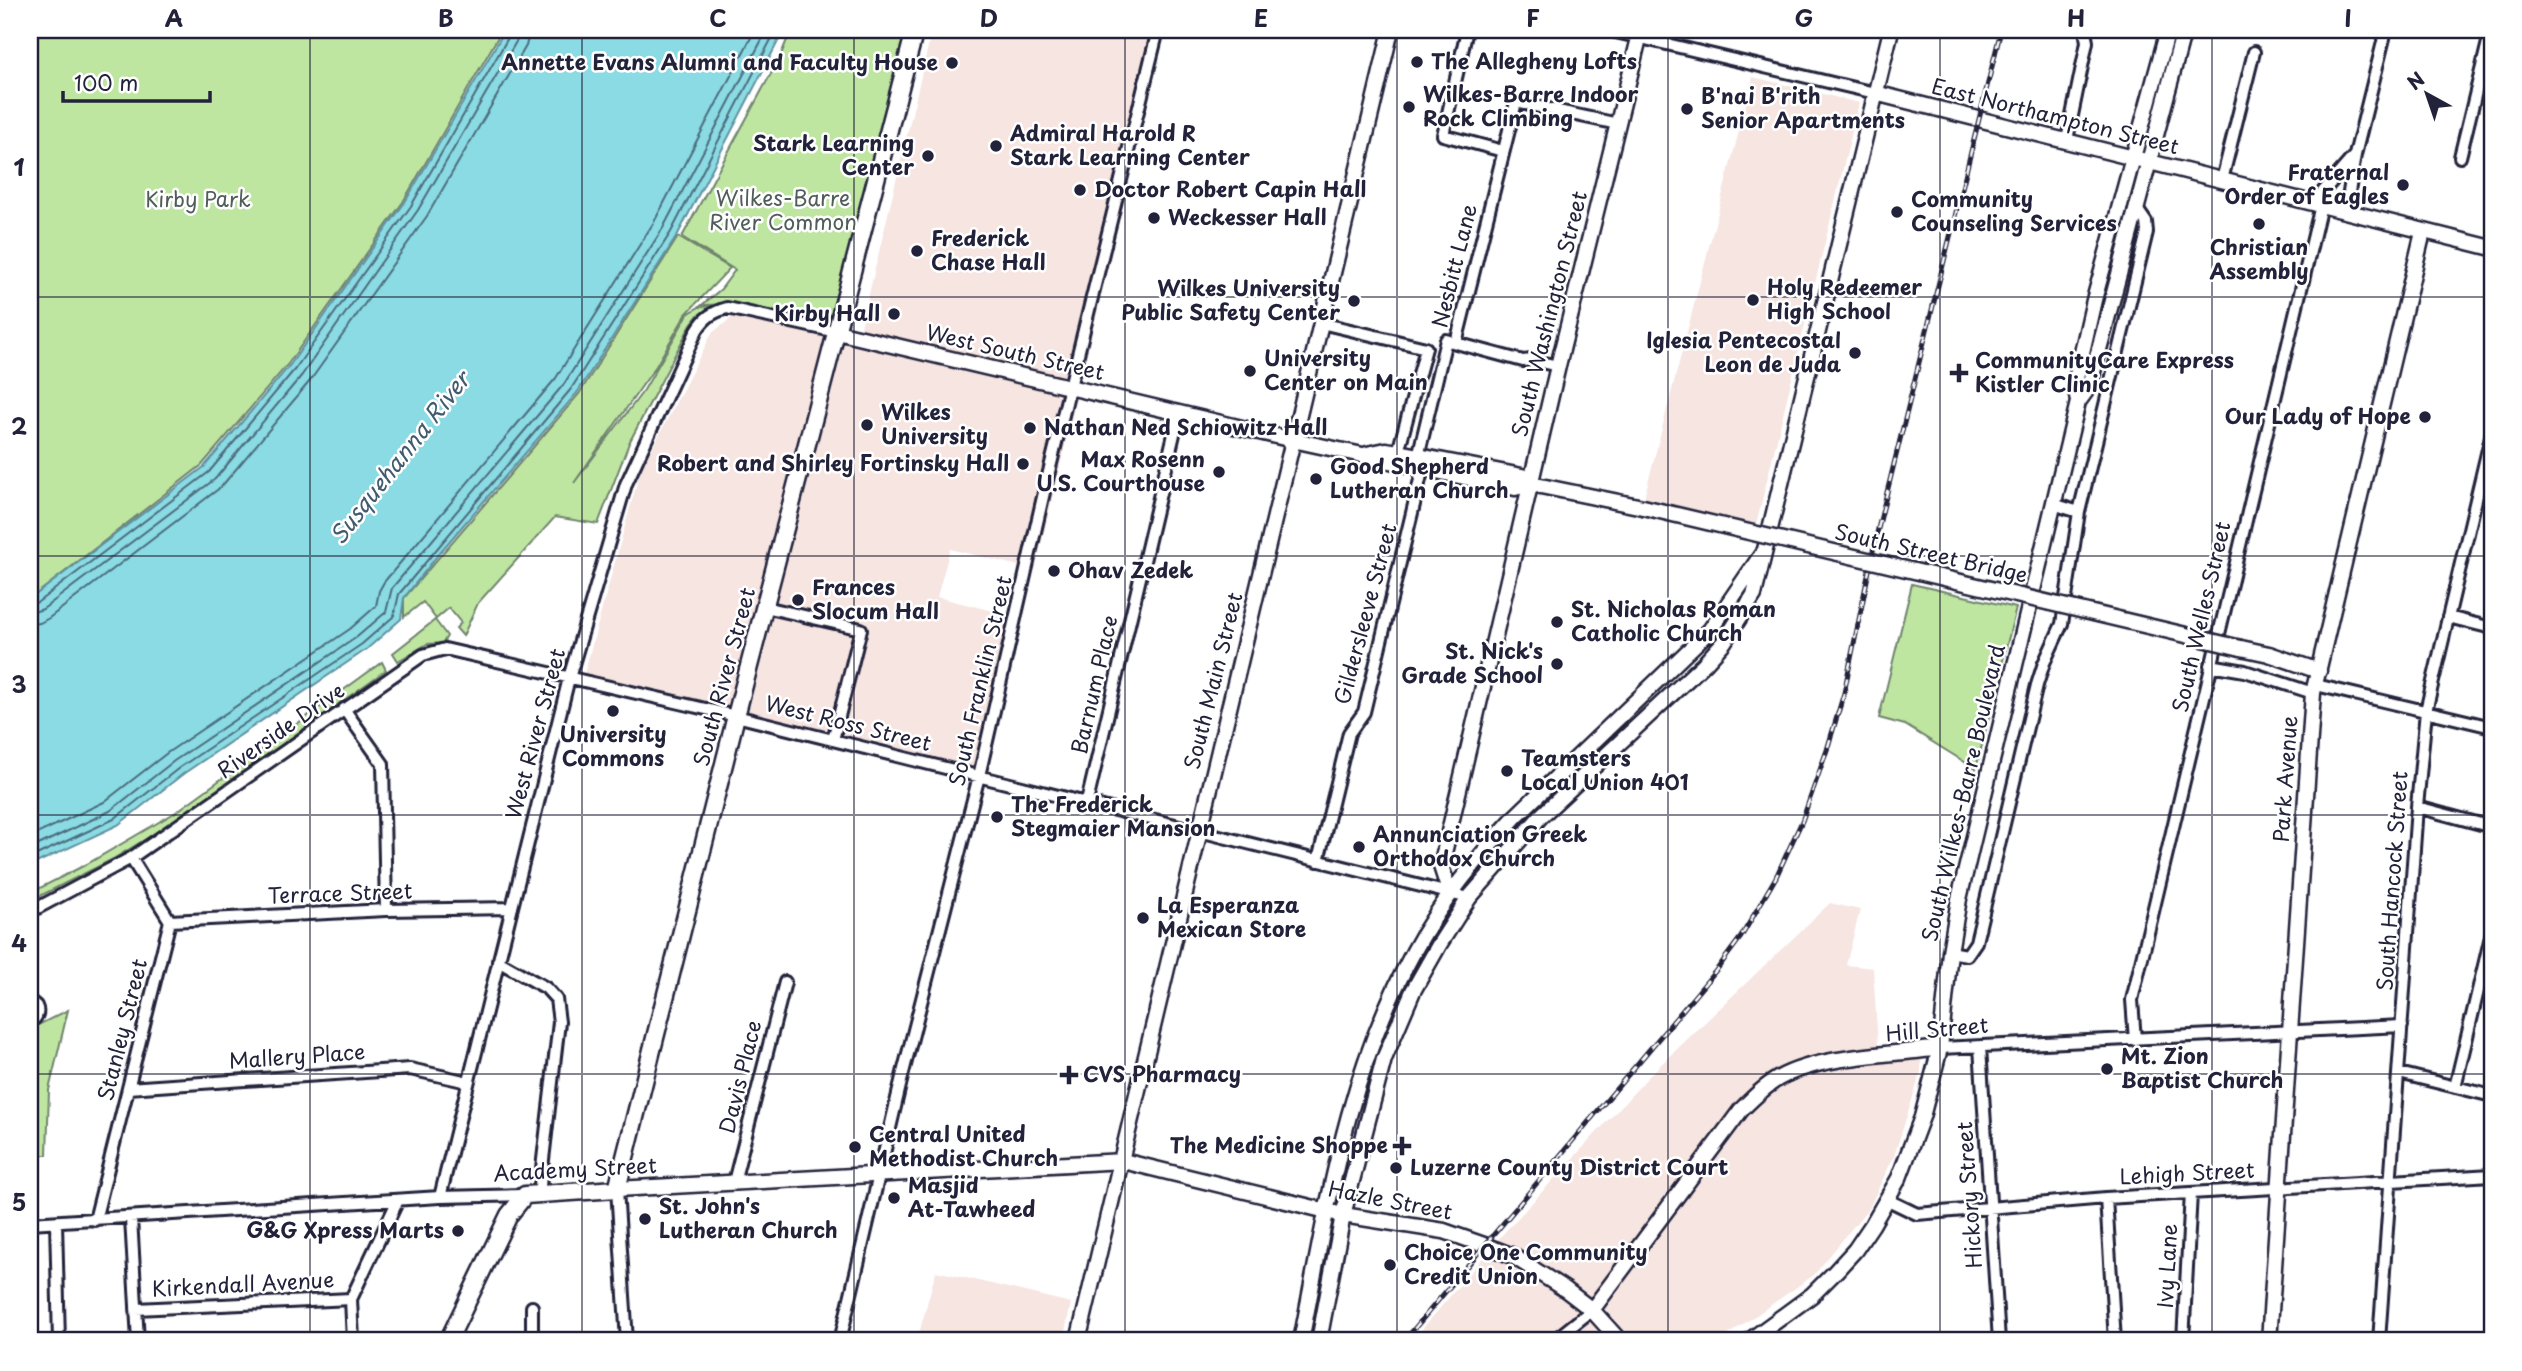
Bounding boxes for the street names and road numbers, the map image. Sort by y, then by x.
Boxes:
street label: East Northampton Street [1928,69,2183,161]
street label: South Washington Street [1502,187,1594,440]
street label: Nesbitt Lane [1422,200,1484,331]
street label: West South Street [923,315,1108,387]
street label: South Street Bridge [1832,514,2031,590]
street label: South Welles Street [2163,518,2238,715]
street label: Gildersleeve Street [1325,519,1404,708]
street label: South Franklin Street [939,572,1019,789]
street label: South River Street [684,584,762,769]
street label: South Main Street [1175,589,1250,772]
street label: Barnum Place [1062,612,1125,757]
street label: South Wilkes-Barre Boulevard [1912,641,2012,944]
street label: West River Street [496,644,572,823]
street label: Riverside Drive [210,674,350,785]
street label: West Ross Street [762,686,935,758]
street label: Park Avenue [2264,715,2304,843]
street label: South Hancock Street [2367,770,2415,992]
street label: Terrace Street [267,873,413,911]
street label: Stanley Street [88,955,154,1104]
street label: Hill Street [1884,1008,1990,1048]
street label: Davis Place [710,1017,769,1136]
street label: Mallery Place [228,1034,366,1076]
street label: Hickory Street [1947,1121,1989,1269]
street label: Academy Street [492,1148,657,1188]
street label: Lehigh Street [2119,1152,2255,1192]
street label: Hazle Street [1326,1171,1455,1227]
street label: Ivy Lane [2148,1223,2184,1309]
street label: Kirkendall Avenue [151,1262,335,1304]

